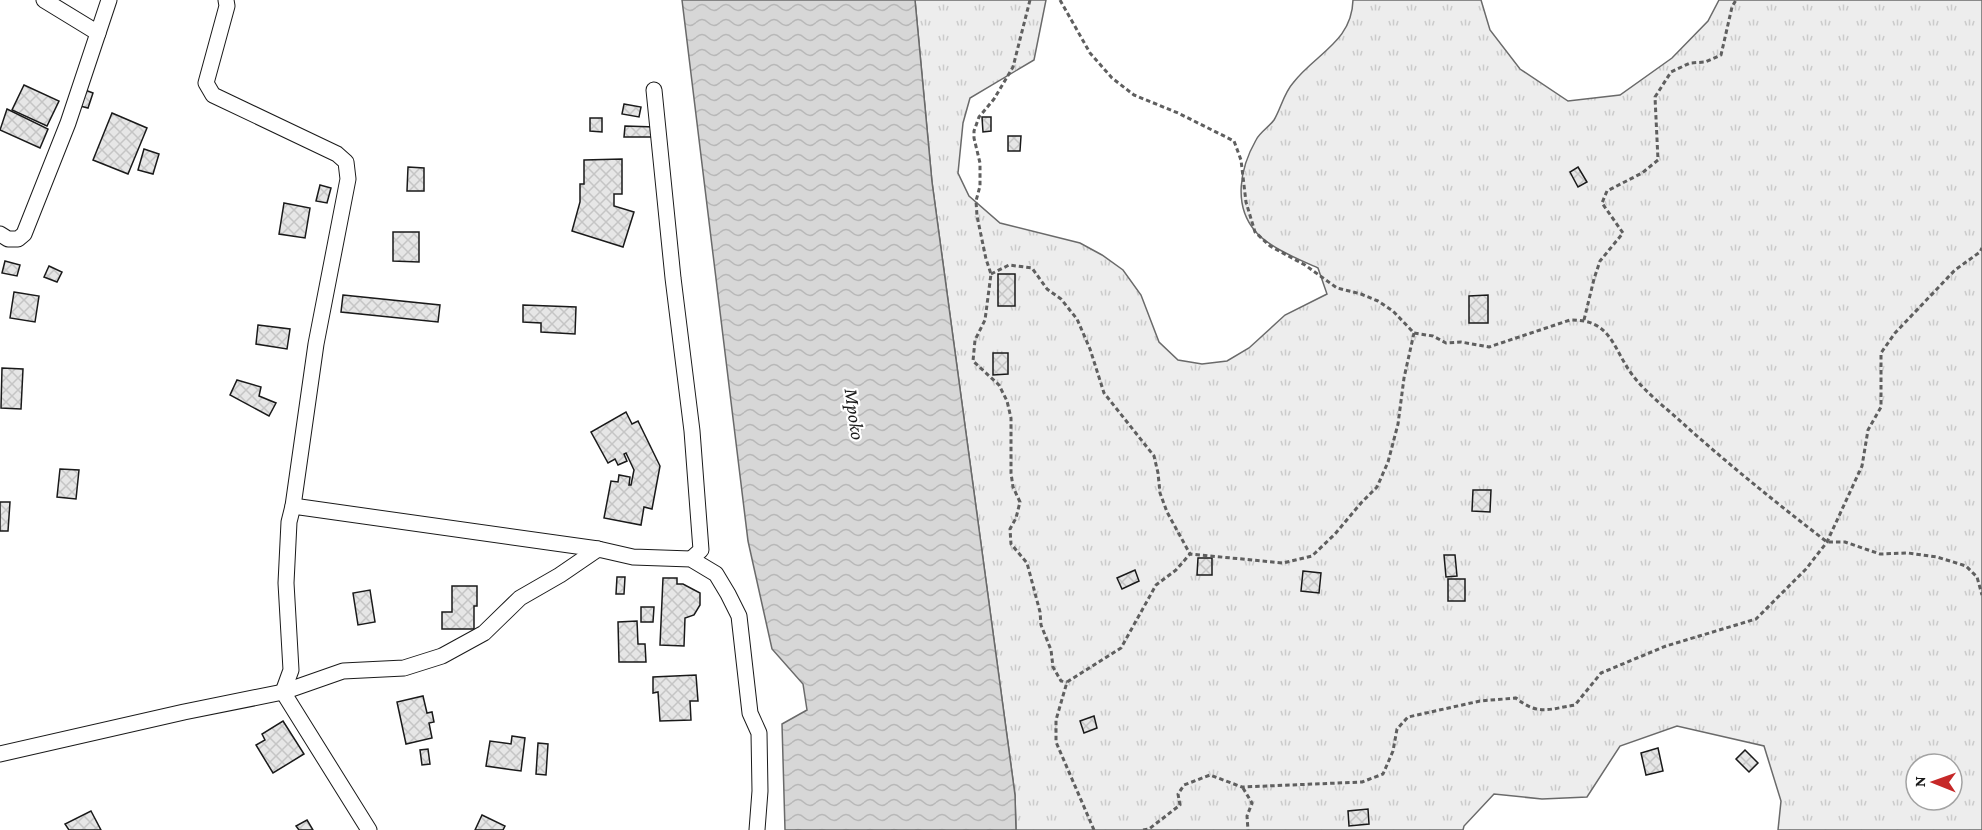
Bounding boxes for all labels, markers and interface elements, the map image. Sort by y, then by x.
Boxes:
water label: Mpoko [839,386,869,441]
north arrow [1904,752,1964,812]
text: N [1911,776,1928,787]

